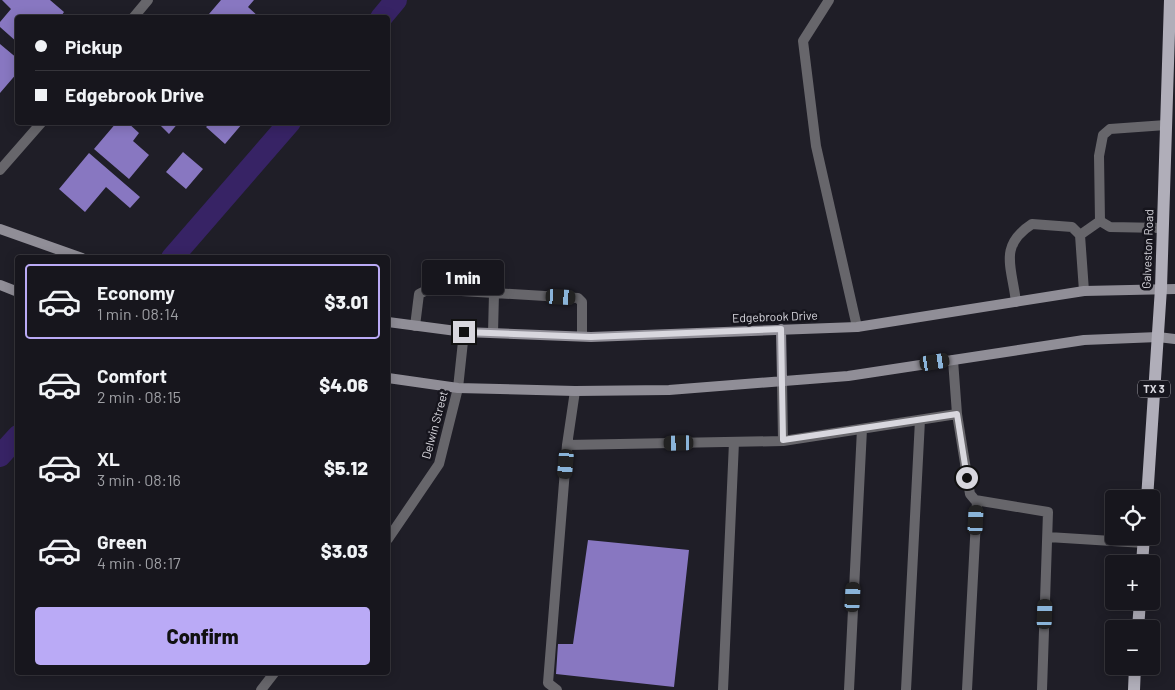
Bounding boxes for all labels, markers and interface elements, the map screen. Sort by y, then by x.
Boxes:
text: Pickup [65,35,123,58]
text: Edgebrook Drive [65,83,204,106]
street label: Galveston Road [1139,209,1155,289]
callout: 1 min [423,260,505,294]
text: 1 min [445,268,481,287]
icon: car [37,279,82,324]
text: Economy [97,281,175,304]
car [545,289,576,305]
text: $3.01 [325,290,368,313]
text: 1 min · 08:14 [97,304,179,323]
street label: Edgebrook Drive [732,308,818,324]
route end [453,321,475,343]
car [919,352,950,372]
icon: car [37,362,82,407]
text: Comfort [97,364,167,387]
text: $4.06 [319,373,368,396]
road number: TX 3 [1138,380,1170,398]
text: 2 min · 08:15 [97,387,181,406]
street label: Delwin Street [418,389,450,460]
car [663,435,694,451]
icon: car [37,445,82,490]
text: XL [97,447,120,470]
car [557,448,574,480]
text: $5.12 [324,456,368,479]
route start [956,467,978,489]
text: 3 min · 08:16 [97,470,181,489]
map controls [1105,490,1160,675]
button: locate [1105,490,1160,545]
car [967,505,984,535]
icon: car [37,528,82,573]
text: Green [97,530,147,553]
text: $3.03 [321,539,368,562]
text: 4 min · 08:17 [97,553,181,572]
button: + [1105,555,1160,610]
car [844,582,861,612]
car [1036,599,1053,629]
button: Confirm [35,607,370,665]
button: − [1105,620,1160,675]

